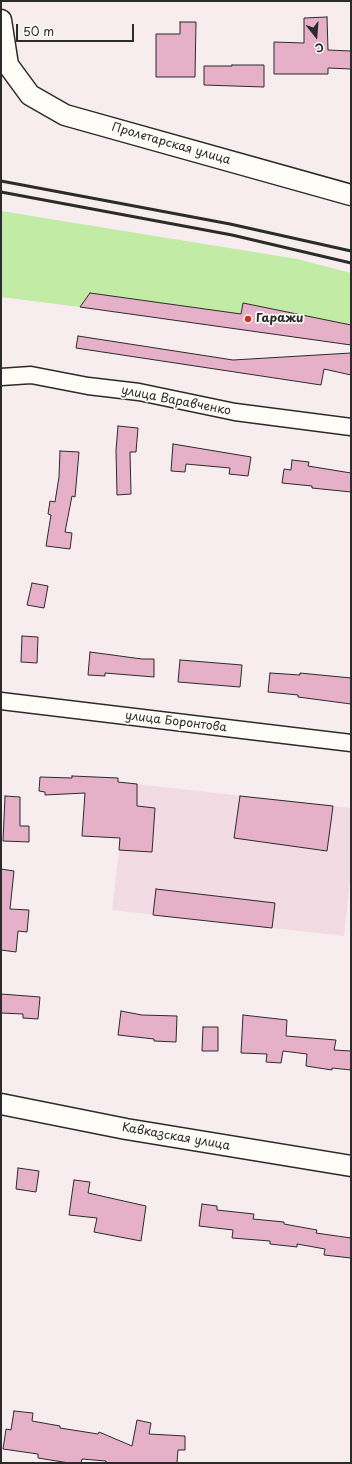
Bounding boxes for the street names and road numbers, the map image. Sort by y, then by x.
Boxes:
street label: Пролетарская улица [110,120,232,168]
street label: улица Варавченко [120,383,232,419]
street label: улица Боронтова [124,709,228,735]
street label: Кавказская улица [121,1120,231,1154]

